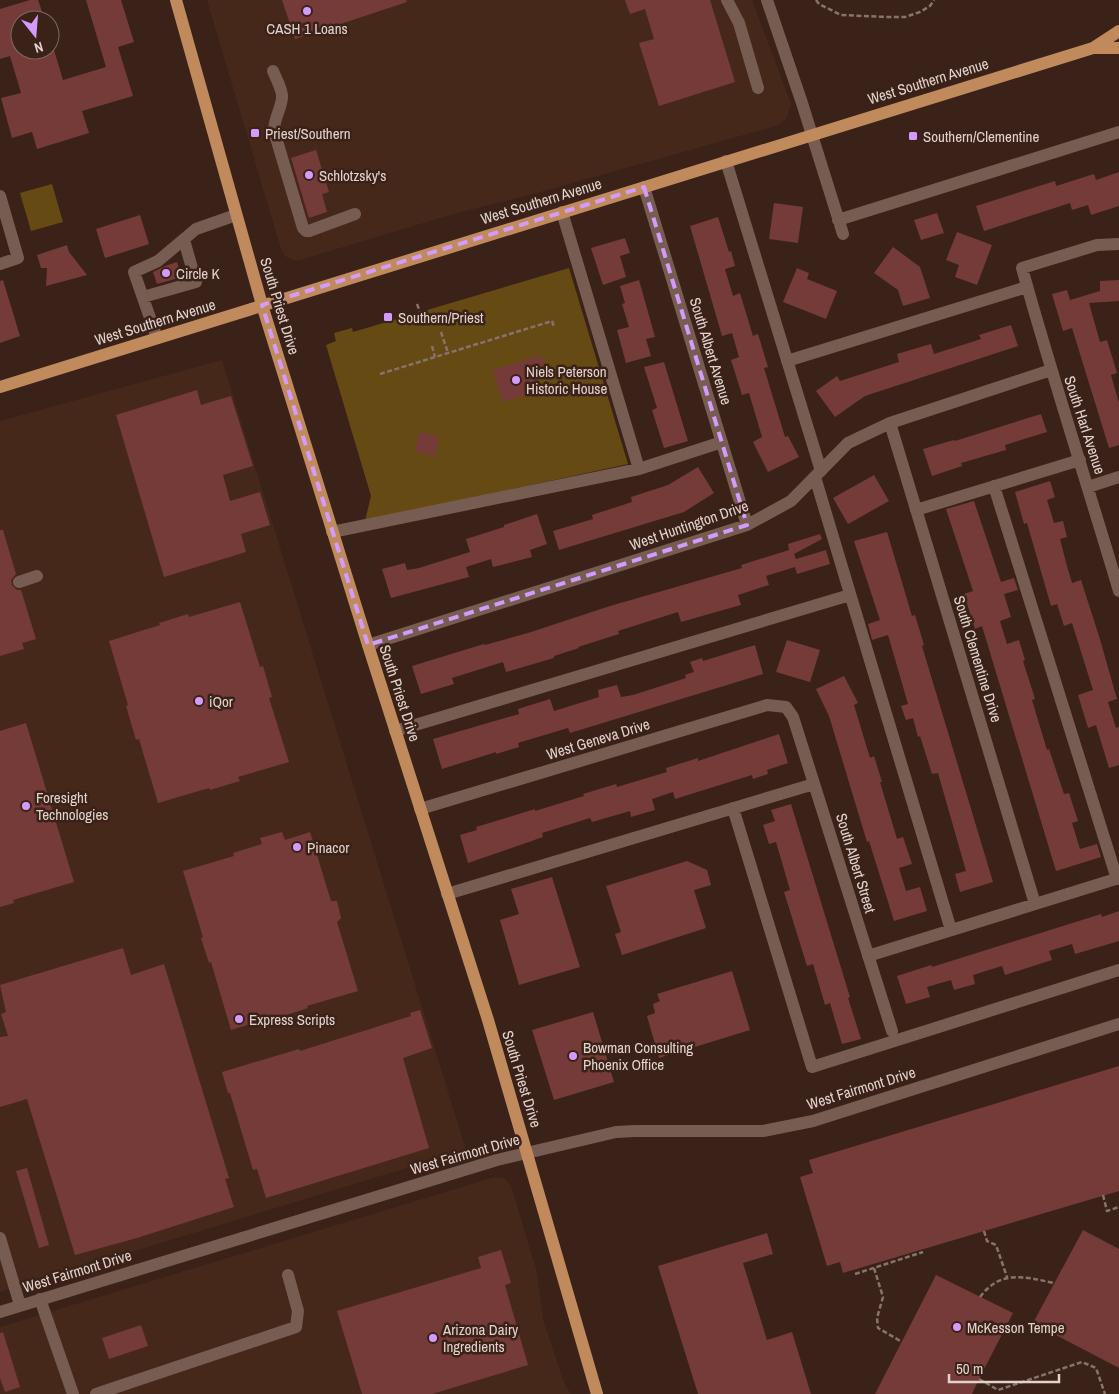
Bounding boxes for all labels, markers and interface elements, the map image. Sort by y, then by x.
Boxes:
marker: CASH 1 Loans [301,5,313,17]
north arrow [10,10,60,60]
place label: CASH 1 Loans [266,18,348,39]
text: N [32,38,45,57]
street label: West Southern Avenue [865,53,991,109]
place label: Priest/Southern [265,123,350,144]
place label: Southern/Clementine [923,126,1039,147]
marker: Priest/Southern [249,127,261,139]
marker: Southern/Clementine [907,130,919,142]
place label: Schlotzsky's [319,165,386,186]
marker: Schlotzsky's [303,169,315,181]
street label: West Southern Avenue [478,173,604,229]
street label: South Priest Drive [255,255,305,357]
place label: Circle K [176,263,221,284]
marker: Circle K [160,267,172,279]
street label: West Southern Avenue [92,294,218,350]
street label: South Albert Avenue [685,295,737,407]
place label: Southern/Priest [398,307,484,328]
marker: Southern/Priest [382,311,394,323]
place label: Niels Peterson Historic House [526,361,608,399]
street label: South Harl Avenue [1059,373,1111,477]
marker: Niels Peterson Historic House [510,374,522,386]
street label: West Huntington Drive [627,495,751,555]
street label: South Clementine Drive [949,593,1007,725]
street label: South Priest Drive [374,642,426,744]
place label: iQor [209,691,233,712]
marker: iQor [193,695,205,707]
street label: West Geneva Drive [544,713,652,765]
place label: Foresight Technologies [36,787,108,825]
marker: Foresight Technologies [20,800,32,812]
street label: South Albert Street [831,811,881,916]
place label: Pinacor [307,837,349,858]
marker: Pinacor [291,841,303,853]
place label: Express Scripts [249,1009,335,1030]
marker: Express Scripts [233,1013,245,1025]
street label: South Priest Drive [497,1028,547,1130]
place label: Bowman Consulting Phoenix Office [583,1037,693,1075]
marker: Bowman Consulting Phoenix Office [567,1050,579,1062]
street label: West Fairmont Drive [804,1061,918,1115]
street label: West Fairmont Drive [408,1128,522,1180]
street label: West Fairmont Drive [20,1244,134,1298]
place label: McKesson Tempe [967,1317,1065,1338]
place label: Arizona Dairy Ingredients [442,1319,519,1357]
marker: McKesson Tempe [951,1321,963,1333]
marker: Arizona Dairy Ingredients [427,1332,439,1344]
scale bar [949,1352,1059,1384]
text: 50 m [956,1358,983,1379]

